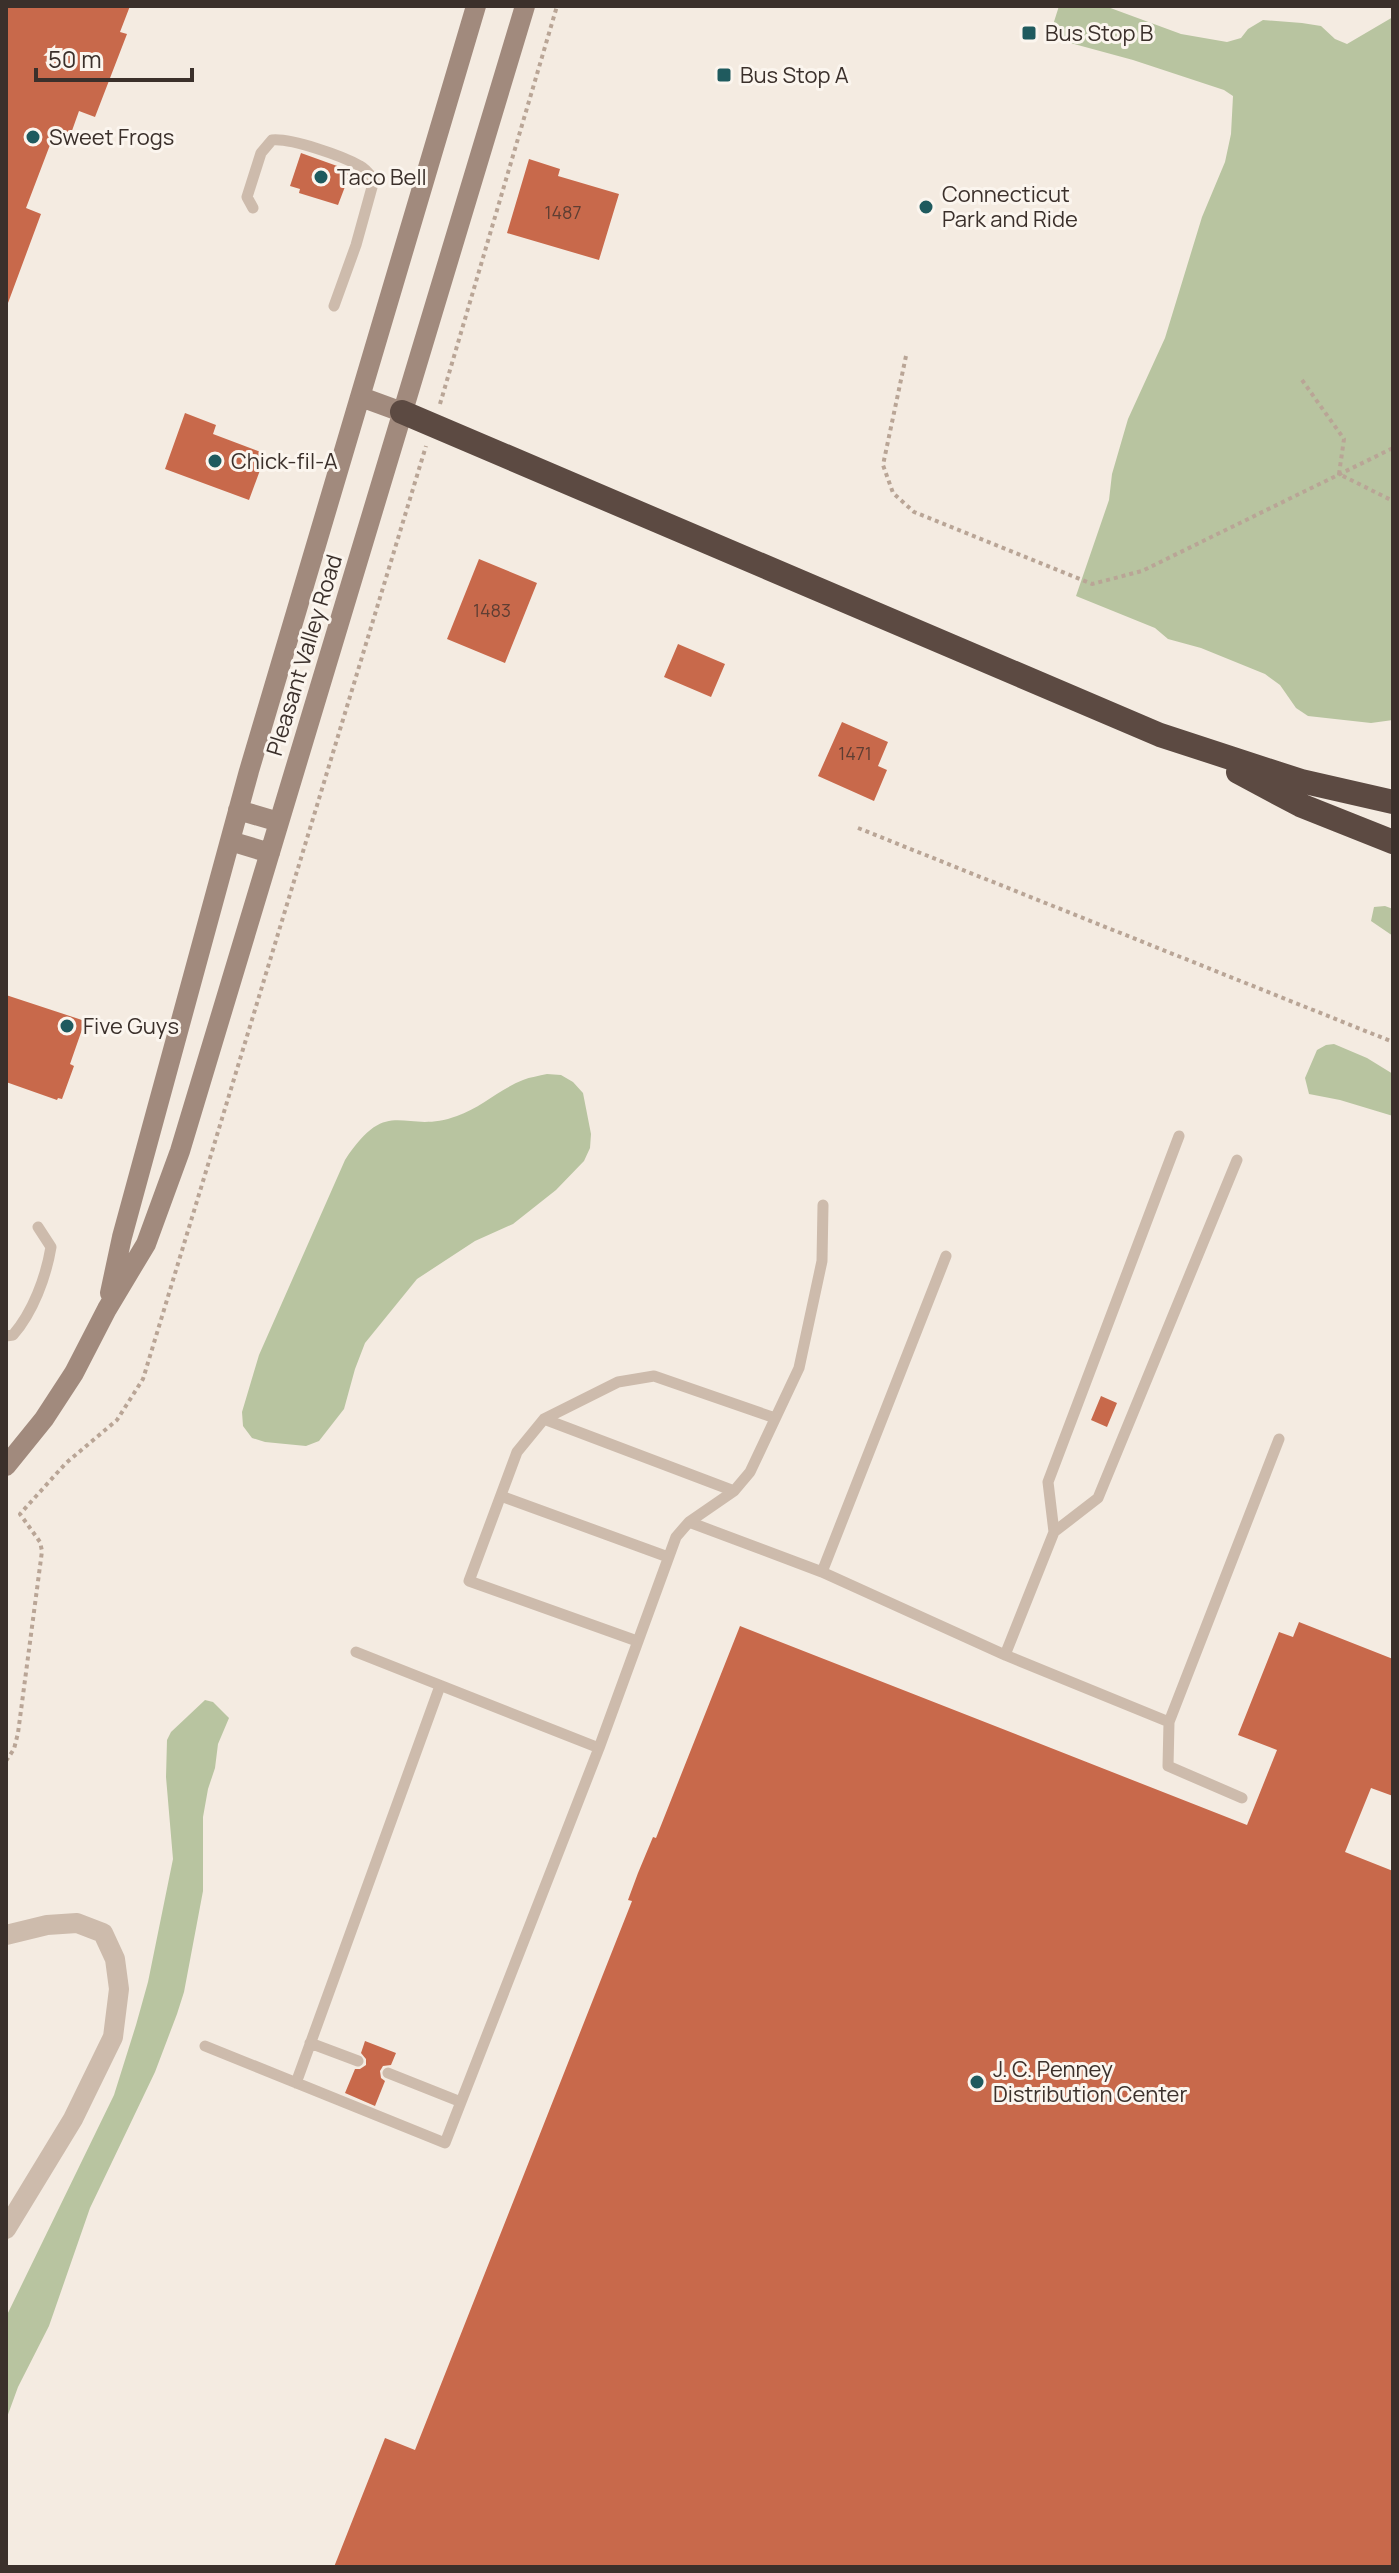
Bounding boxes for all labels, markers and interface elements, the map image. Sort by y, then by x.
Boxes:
place label: Bus Stop B [1045,18,1153,48]
marker: Bus Stop B [1020,24,1038,42]
scale bar [36,32,192,82]
text: 50 m [48,42,102,75]
place label: Bus Stop A [740,60,849,90]
marker: Bus Stop A [715,66,733,84]
place label: Sweet Frogs [49,122,174,152]
marker: Sweet Frogs [24,128,42,146]
place label: Taco Bell [337,162,427,192]
marker: Taco Bell [312,168,330,186]
place label: Connecticut Park and Ride [942,179,1078,234]
marker: Connecticut Park and Ride [917,198,935,216]
house number: 1487 [544,200,582,224]
place label: Chick-fil-A [231,446,338,476]
marker: Chick-fil-A [206,452,224,470]
street label: Pleasant Valley Road [259,551,349,759]
house number: 1483 [473,598,511,622]
house number: 1471 [838,741,872,765]
place label: Five Guys [83,1011,179,1041]
marker: Five Guys [58,1017,76,1035]
place label: J. C. Penney Distribution Center [993,2054,1187,2109]
marker: J. C. Penney Distribution Center [968,2073,986,2091]

